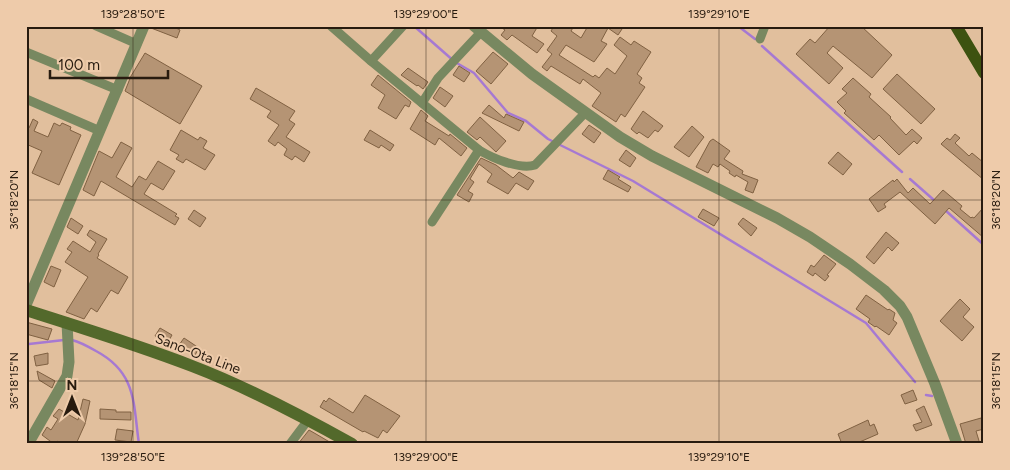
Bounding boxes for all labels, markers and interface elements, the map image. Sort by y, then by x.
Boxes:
text: 139°28'50"E [101,7,165,21]
text: 139°29'00"E [394,7,458,21]
text: 139°29'10"E [688,7,750,21]
scale bar [50,48,168,80]
text: 100 m [58,56,100,74]
text: 36°18'20"N [7,170,21,230]
text: 36°18'20"N [989,170,1003,230]
street label: Sano-Ota Line [153,330,243,378]
text: 36°18'15"N [7,352,21,410]
text: 36°18'15"N [989,352,1003,410]
north arrow [48,372,98,422]
text: N [67,377,77,394]
text: 139°28'50"E [101,450,165,464]
text: 139°29'00"E [394,450,458,464]
text: 139°29'10"E [688,450,750,464]

